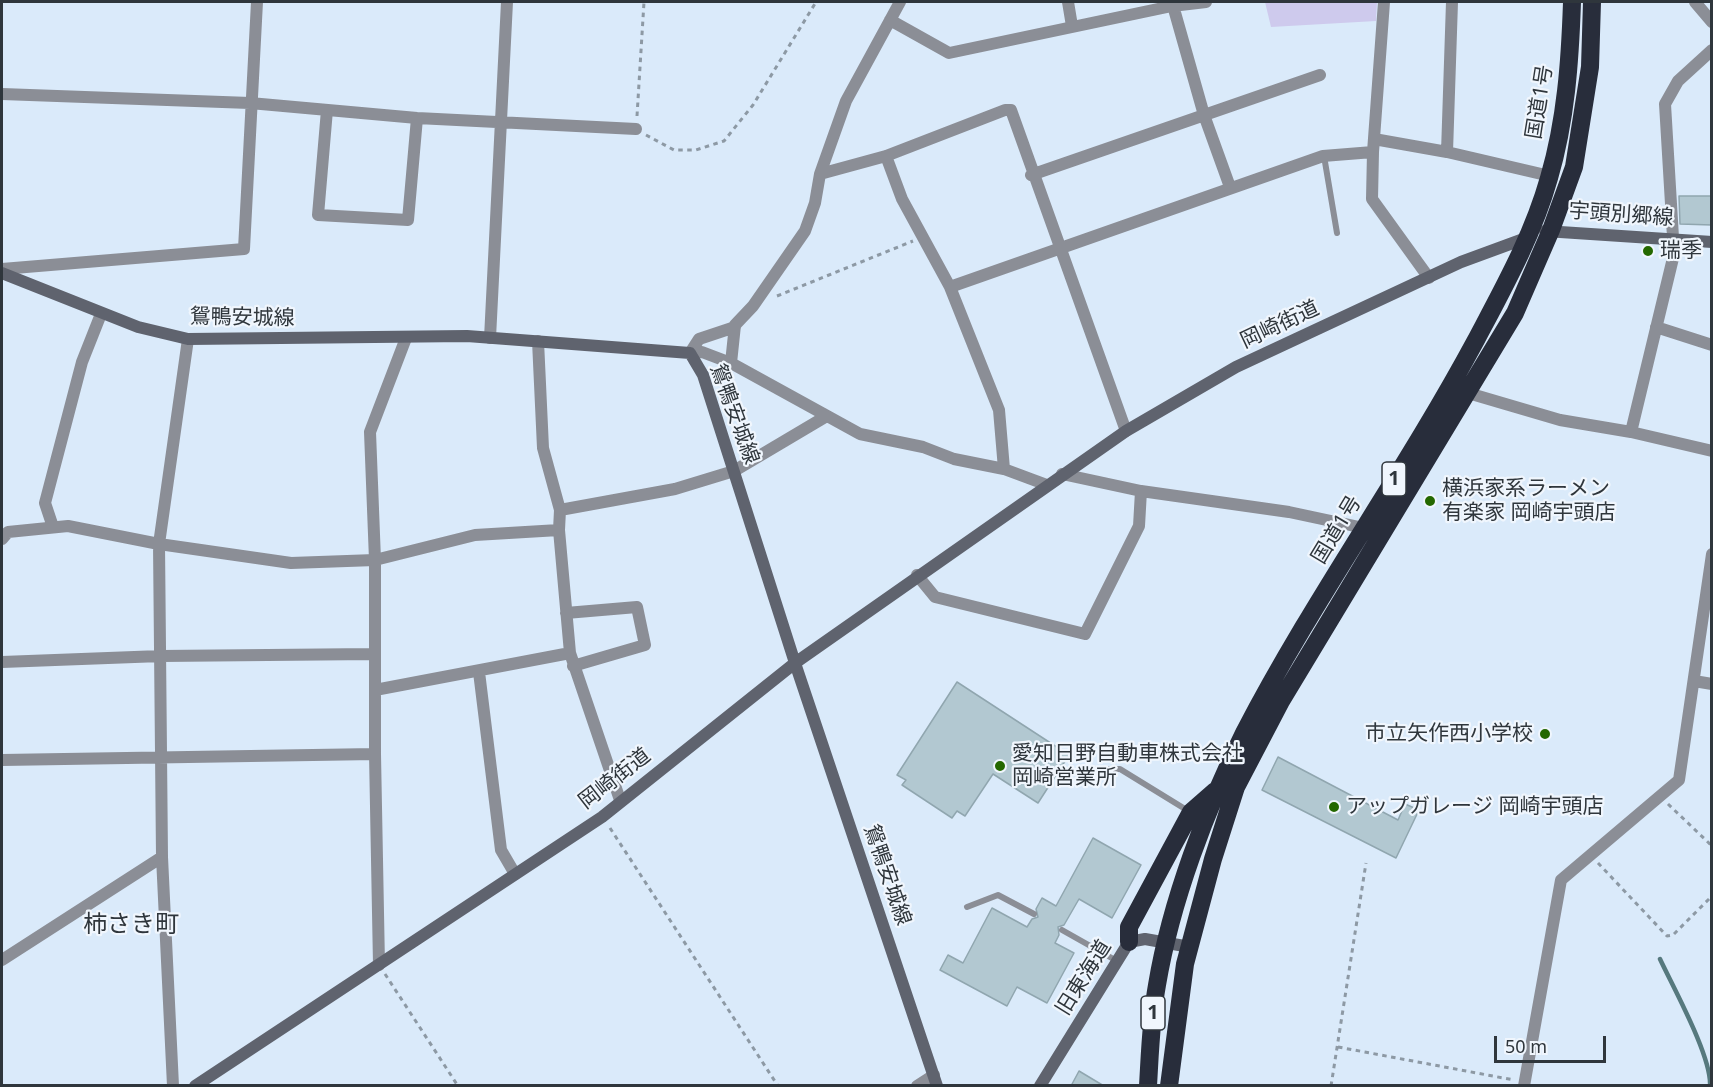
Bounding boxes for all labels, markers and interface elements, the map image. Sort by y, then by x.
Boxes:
street label: 国道1号 [1522,63,1558,141]
street label: 宇頭別郷線 [1568,199,1674,231]
place label: 瑞季 [1660,238,1702,264]
marker: 瑞季 [1641,244,1655,258]
street label: 岡崎街道 [1237,296,1323,354]
street label: 鴛鴨安城線 [189,304,295,332]
street label: 鴛鴨安城線 [704,360,764,468]
road number: 1 [1382,462,1406,496]
place label: 横浜家系ラーメン 有楽家 岡崎宇頭店 [1442,476,1615,526]
street label: 国道1号 [1307,491,1367,569]
marker: 横浜家系ラーメン 有楽家 岡崎宇頭店 [1423,494,1437,508]
place label: 市立矢作西小学校 [1365,721,1533,747]
marker: 市立矢作西小学校 [1538,727,1552,741]
place label: 愛知日野自動車株式会社 岡崎営業所 [1012,741,1243,791]
street label: 岡崎街道 [574,743,656,815]
marker: 愛知日野自動車株式会社 岡崎営業所 [993,759,1007,773]
place label: アップガレージ 岡崎宇頭店 [1346,794,1603,820]
marker: アップガレージ 岡崎宇頭店 [1327,800,1341,814]
street label: 鴛鴨安城線 [858,821,916,929]
district label: 柿さき町 [83,911,179,939]
street label: 旧東海道 [1051,936,1117,1020]
road number: 1 [1141,996,1165,1030]
scale bar [1497,1024,1610,1062]
text: 50 m [1505,1034,1547,1058]

